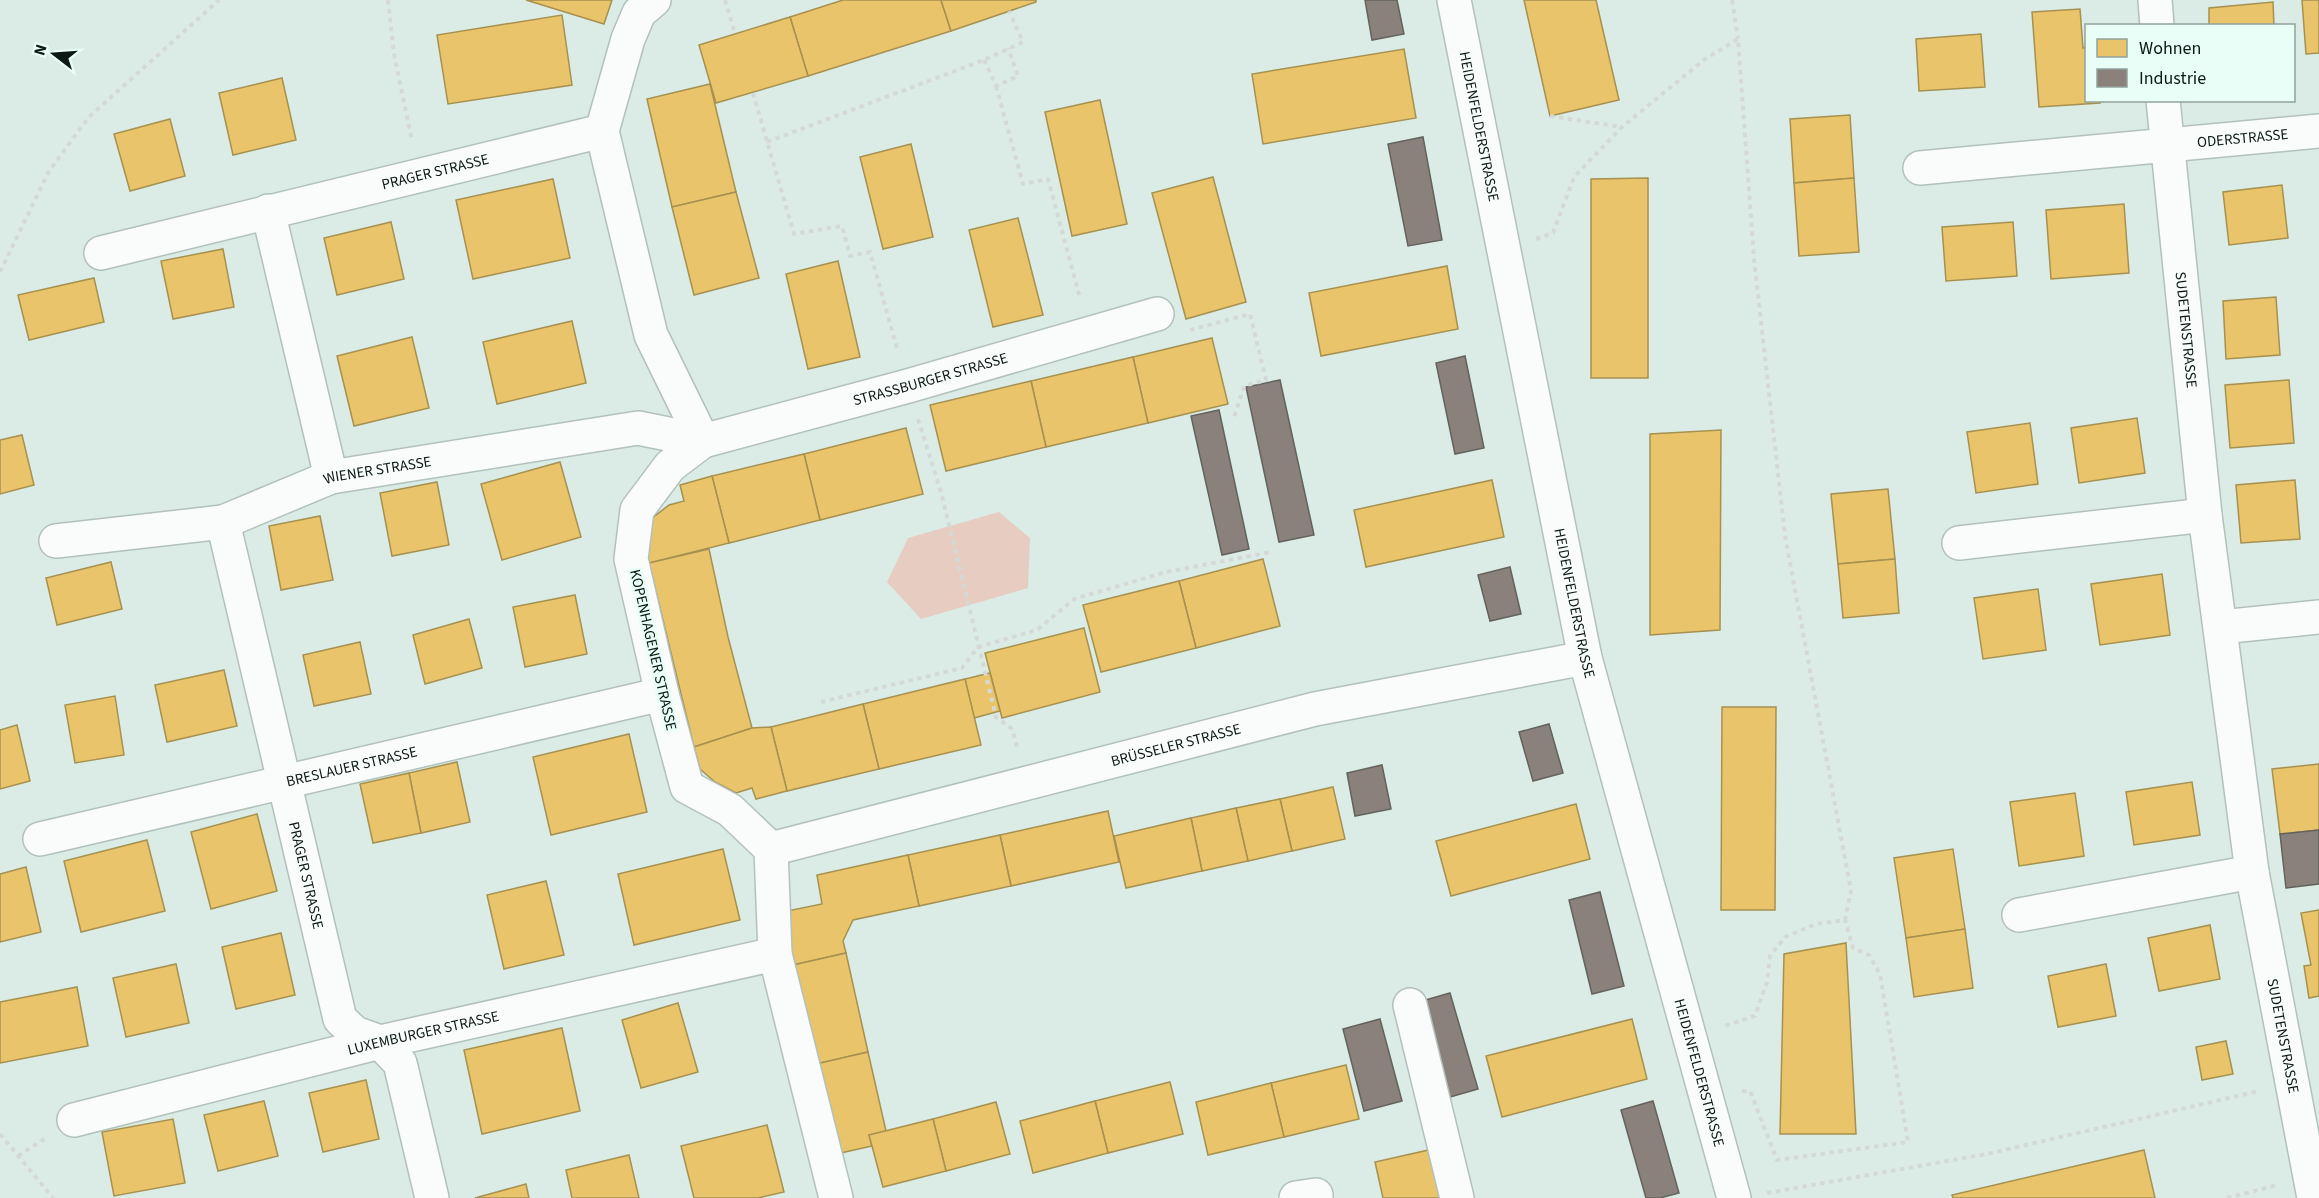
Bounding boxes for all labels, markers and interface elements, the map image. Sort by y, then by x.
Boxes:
north arrow [24,24,84,84]
legend [2085,24,2295,102]
text: Wohnen [2139,36,2201,61]
text: N [29,42,53,58]
street label: HEIDENFELDERSTRASSE [1454,50,1504,204]
text: Industrie [2139,66,2206,91]
street label: ODERSTRASSE [2196,123,2289,153]
street label: PRAGER STRASSE [379,148,491,195]
street label: SUDETENSTRASSE [2170,271,2203,389]
street label: STRASSBURGER STRASSE [850,347,1010,411]
street label: WIENER STRASSE [320,451,433,490]
street label: HEIDENFELDERSTRASSE [1549,526,1601,681]
street label: KOPENHAGENER STRASSE [624,567,682,733]
street label: BRÜSSELER STRASSE [1109,718,1243,772]
street label: BRESLAUER STRASSE [284,741,419,792]
street label: PRAGER STRASSE [283,819,329,931]
street label: SUDETENSTRASSE [2262,977,2304,1095]
street label: HEIDENFELDERSTRASSE [1669,996,1730,1149]
street label: LUXEMBURGER STRASSE [345,1005,501,1060]

